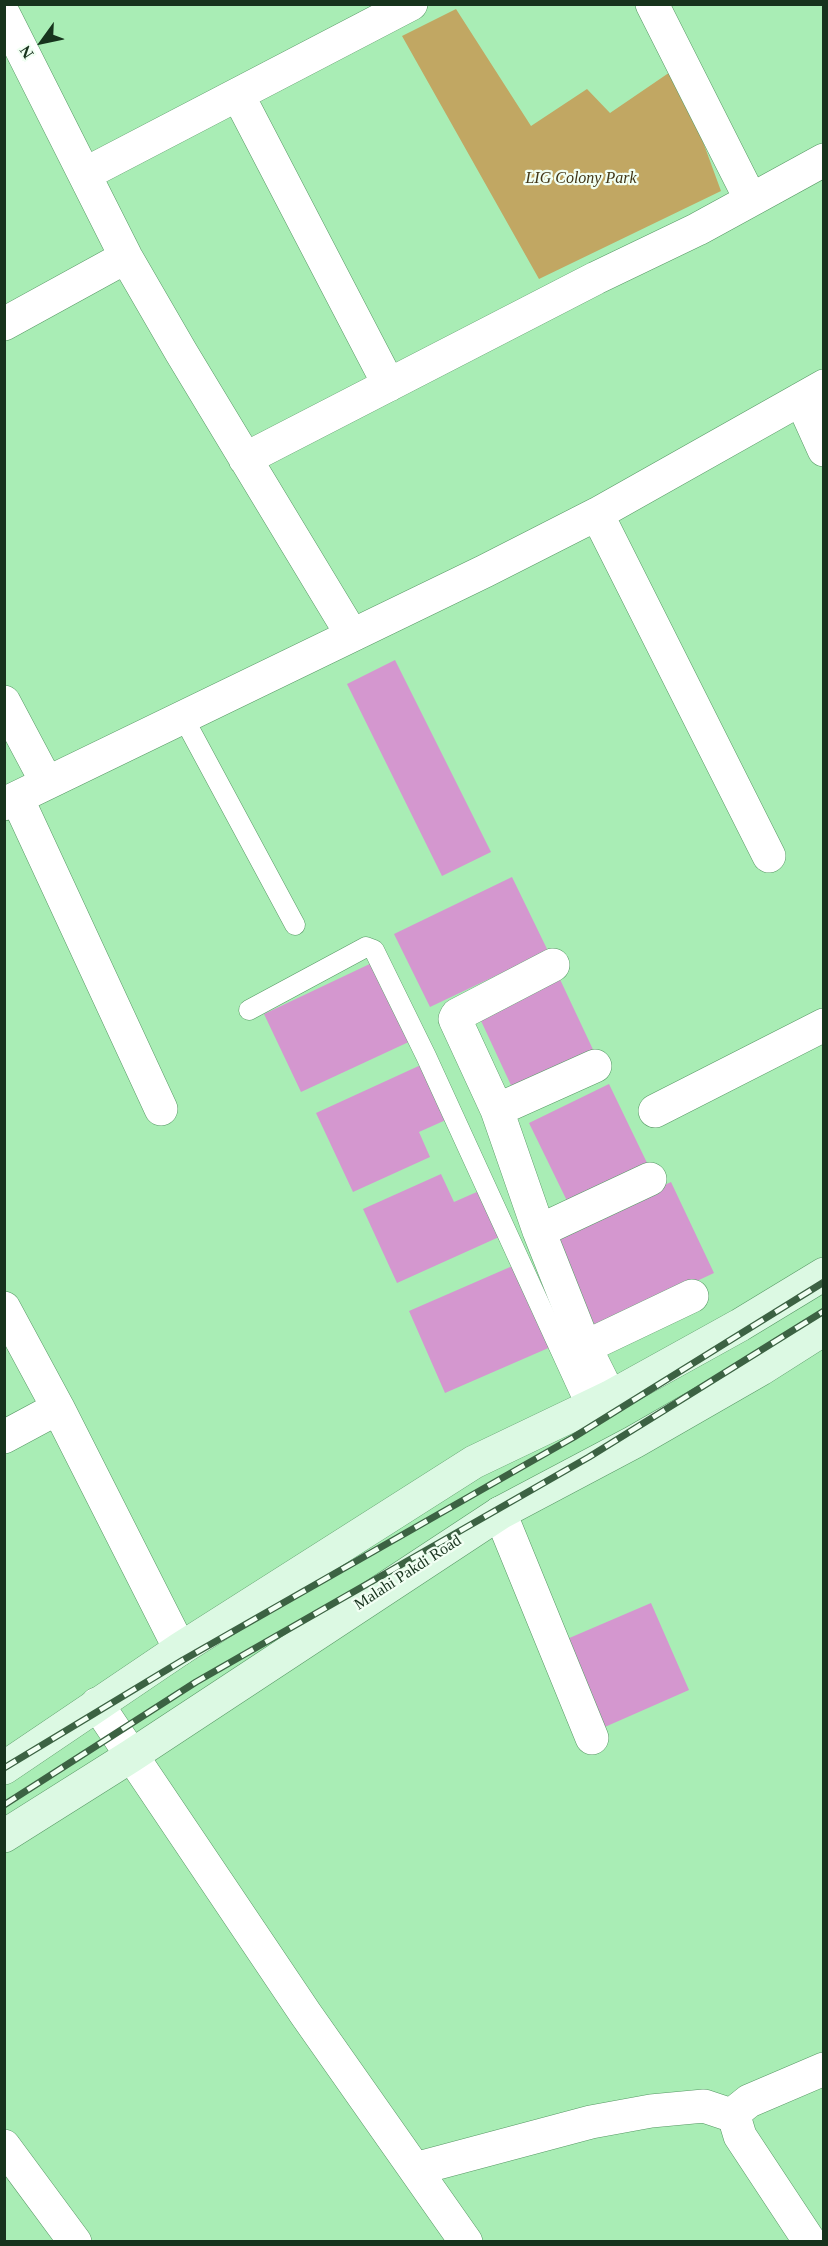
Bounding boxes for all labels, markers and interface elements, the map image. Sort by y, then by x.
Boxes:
north arrow [12,12,72,72]
text: N [16,43,37,62]
park label: LIG Colony Park [525,169,637,189]
street label: Malahi Pakdi Road [351,1531,465,1615]

